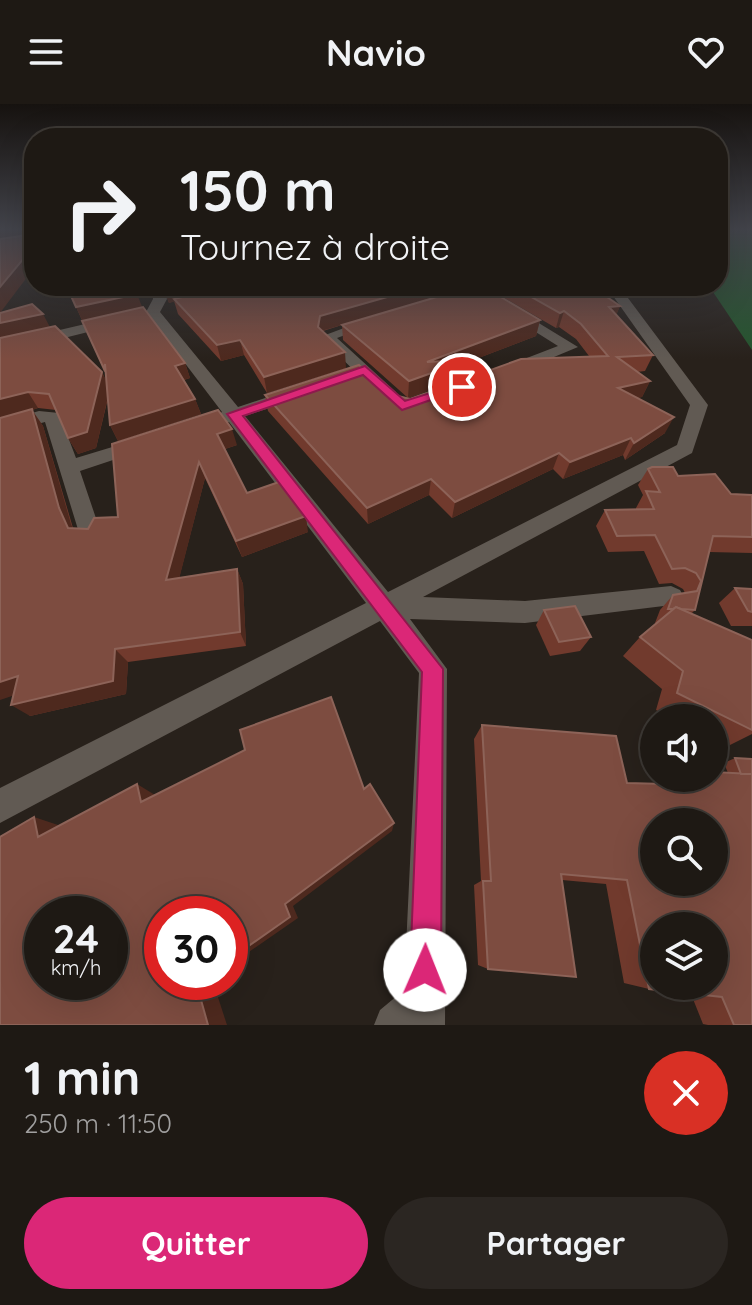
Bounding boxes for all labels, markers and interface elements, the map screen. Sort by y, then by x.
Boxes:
icon: menu [24,30,68,74]
text: Navio [326,30,426,75]
icon: heart [684,30,728,74]
text: 150 m [180,155,336,225]
icon: right [48,160,152,264]
text: Tournez à droite [180,224,450,269]
pin [428,353,496,421]
icon: arrive [440,365,484,409]
map controls [640,704,728,1000]
button: sound [640,704,728,792]
button: search [640,808,728,896]
speed limit sign: 30 [144,896,248,1000]
button: layers [640,912,728,1000]
text: 24 [53,913,99,963]
position arrow [383,928,467,1012]
text: km/h [51,955,101,980]
text: 1 min [24,1047,140,1107]
button: close [644,1051,728,1135]
text: 250 m · 11:50 [24,1107,172,1140]
button: Quitter [24,1197,368,1289]
button: Partager [384,1197,728,1289]

